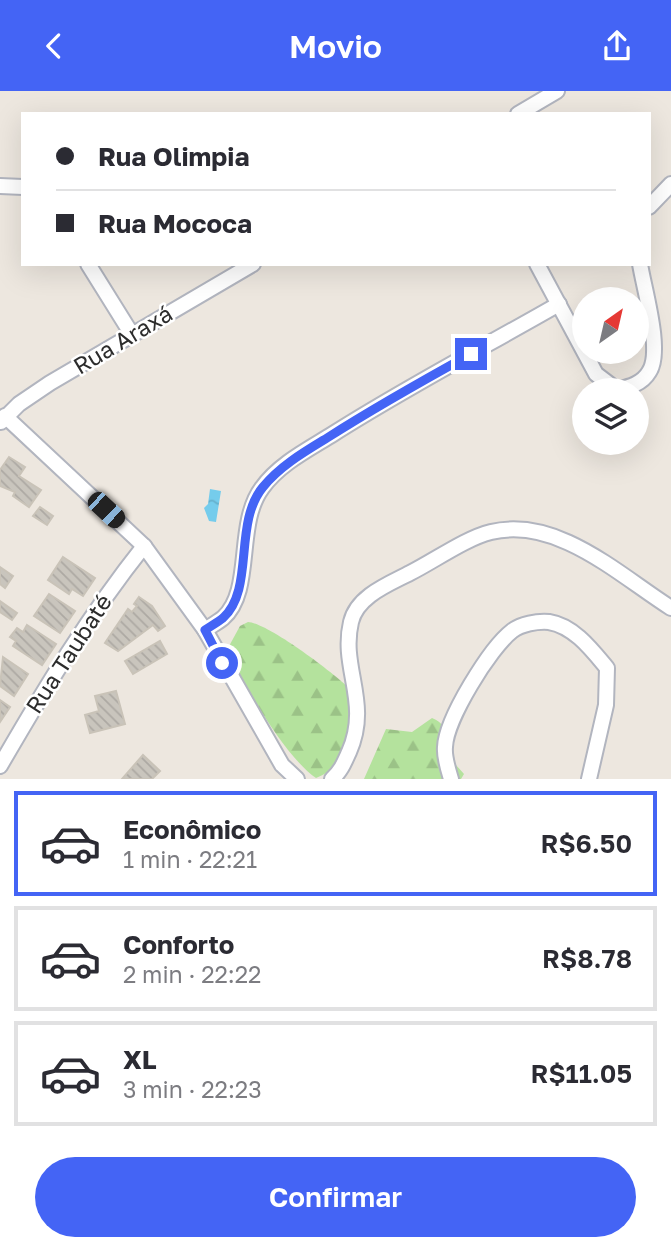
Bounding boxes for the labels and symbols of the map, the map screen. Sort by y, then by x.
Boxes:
north arrow [572,287,649,364]
street label: Rua Araxá [68,299,177,380]
route end [455,338,487,370]
car [84,488,129,532]
street label: Rua Taubaté [19,589,117,718]
route start [206,647,238,679]

